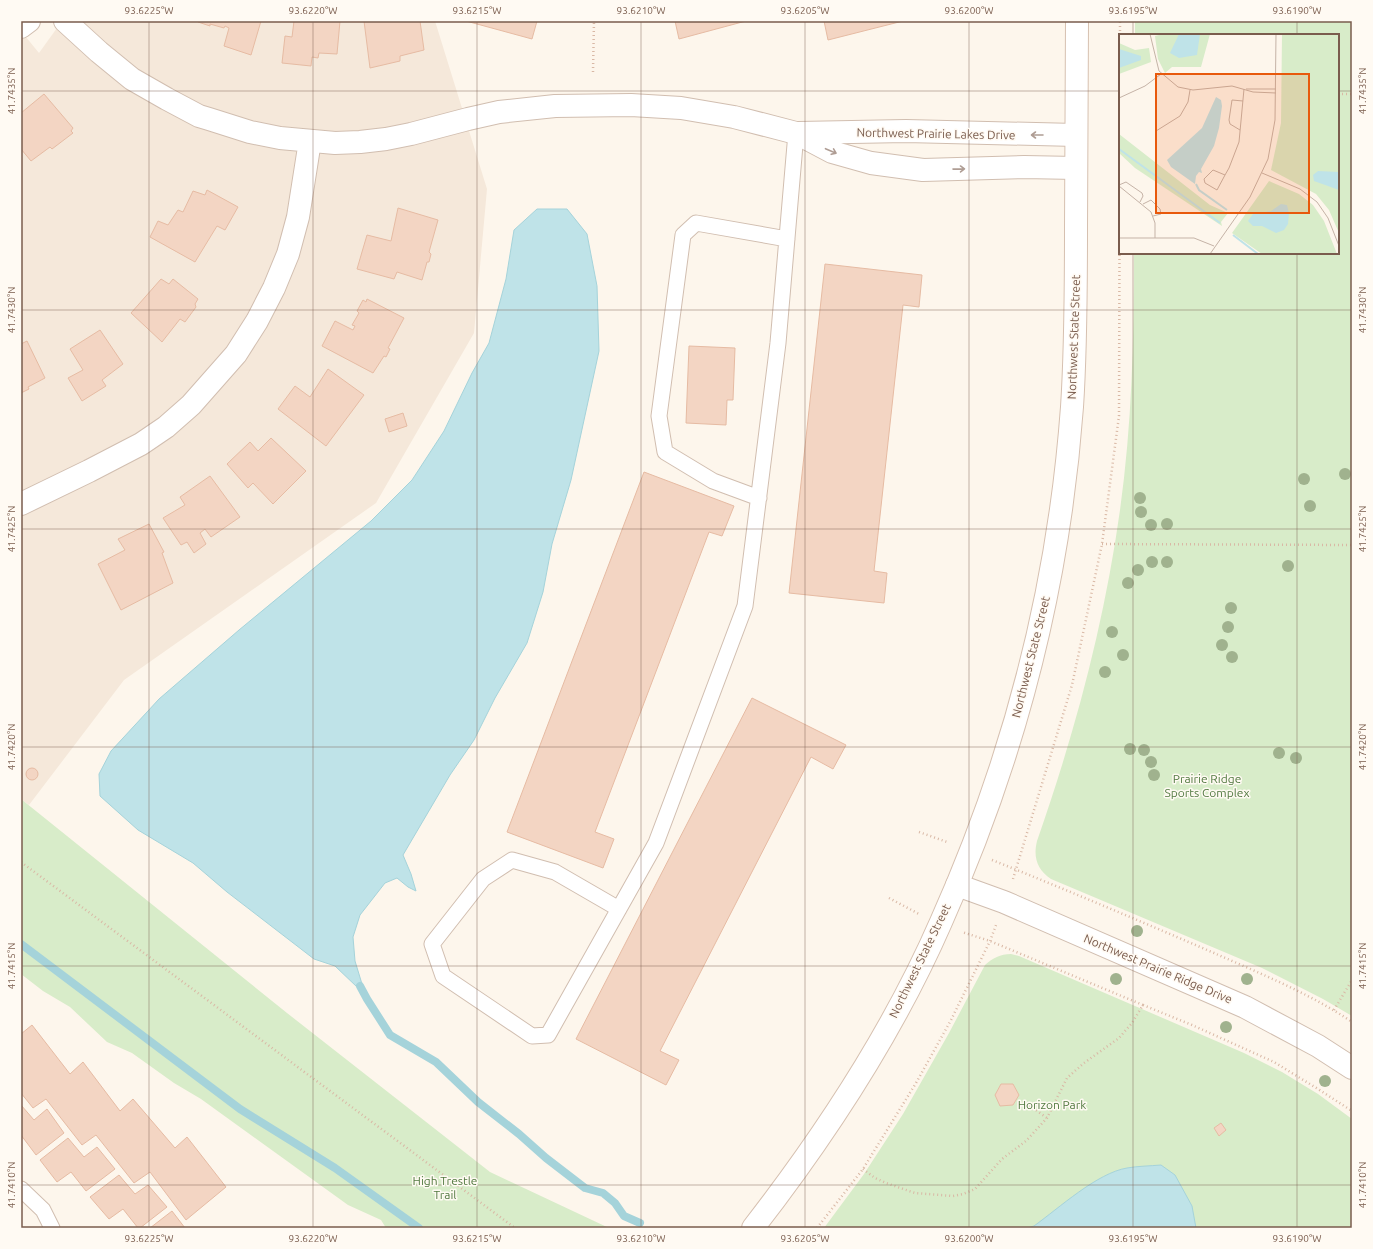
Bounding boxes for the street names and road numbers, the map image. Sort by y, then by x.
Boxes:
street label: Northwest Prairie Lakes Drive [856,126,1016,141]
street label: Northwest State Street [1065,274,1082,400]
street label: Northwest State Street [1009,594,1052,719]
street label: Northwest State Street [886,902,953,1020]
street label: Northwest Prairie Ridge Drive [1082,931,1234,1006]

